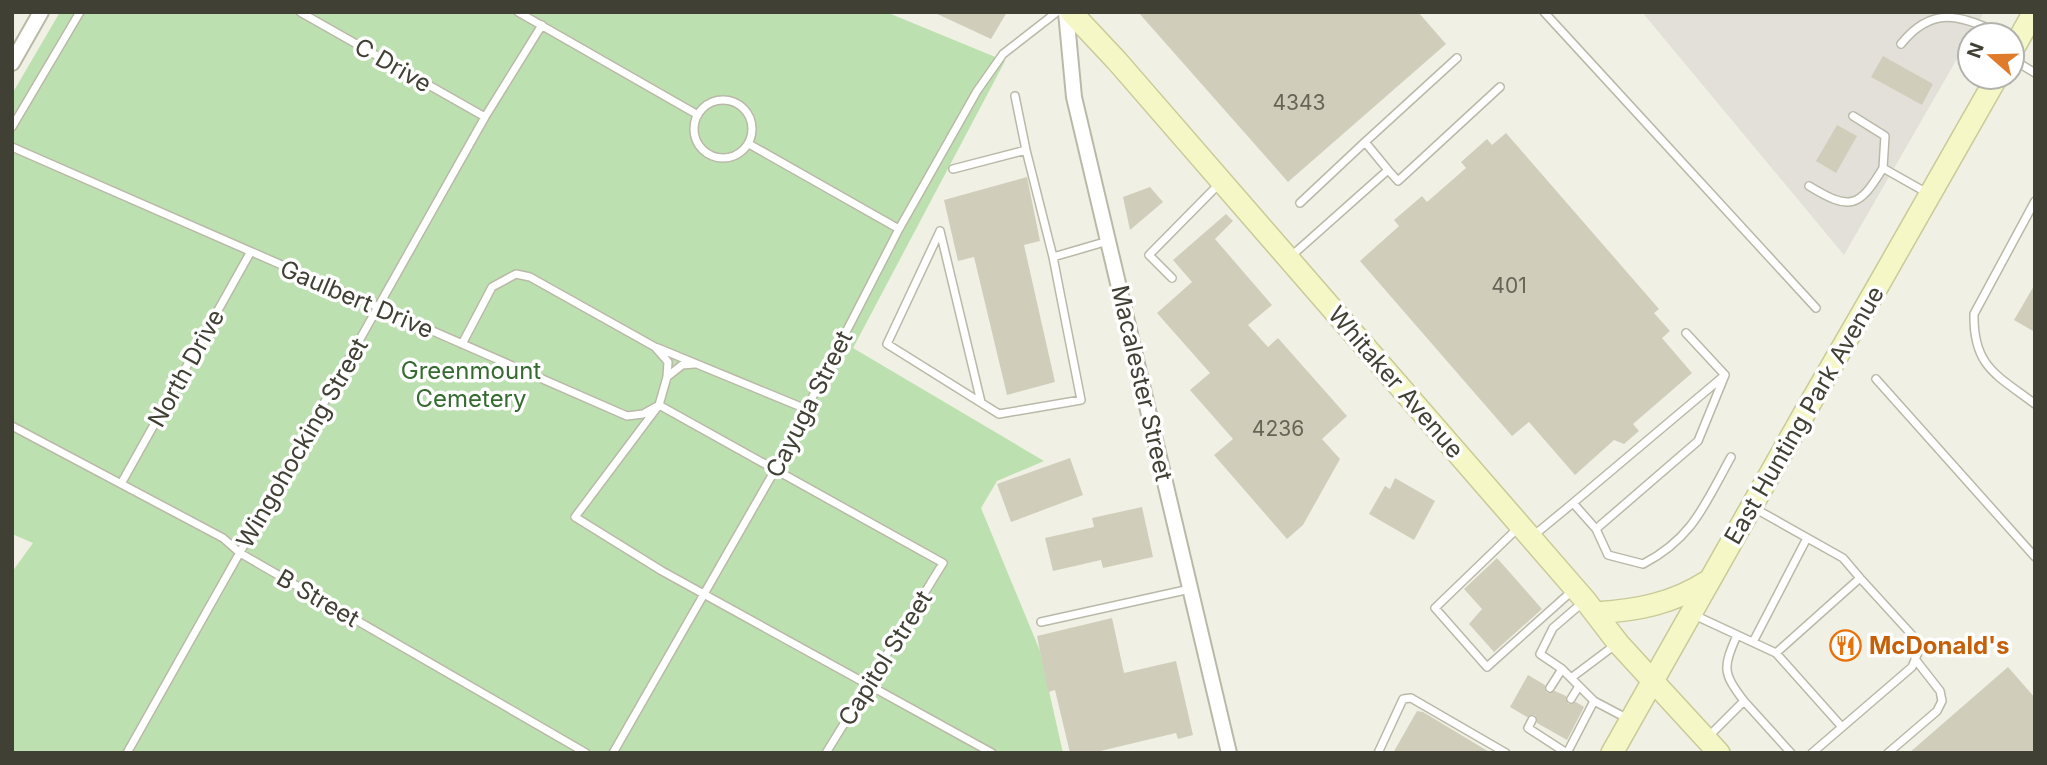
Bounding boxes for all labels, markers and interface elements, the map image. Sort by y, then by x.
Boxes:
north arrow [1956,21,2026,91]
street label: C Drive [349,31,437,99]
text: N [1962,40,1989,61]
house number: 4343 [1272,90,1326,115]
street label: Gaulbert Drive [276,254,438,344]
house number: 401 [1491,273,1527,298]
street label: East Hunting Park Avenue [1718,281,1890,549]
street label: Macalester Street [1105,282,1179,484]
street label: Whitaker Avenue [1322,300,1470,464]
street label: North Drive [142,304,230,432]
street label: Cayuga Street [760,326,859,482]
street label: Wingohocking Street [230,333,374,553]
park label: Greenmount Cemetery [401,356,541,413]
house number: 4236 [1252,416,1304,441]
street label: B Street [272,563,364,633]
street label: Capitol Street [832,585,938,731]
restaurant icon: McDonald's [1829,628,1863,662]
place label: McDonald's [1869,631,2009,660]

